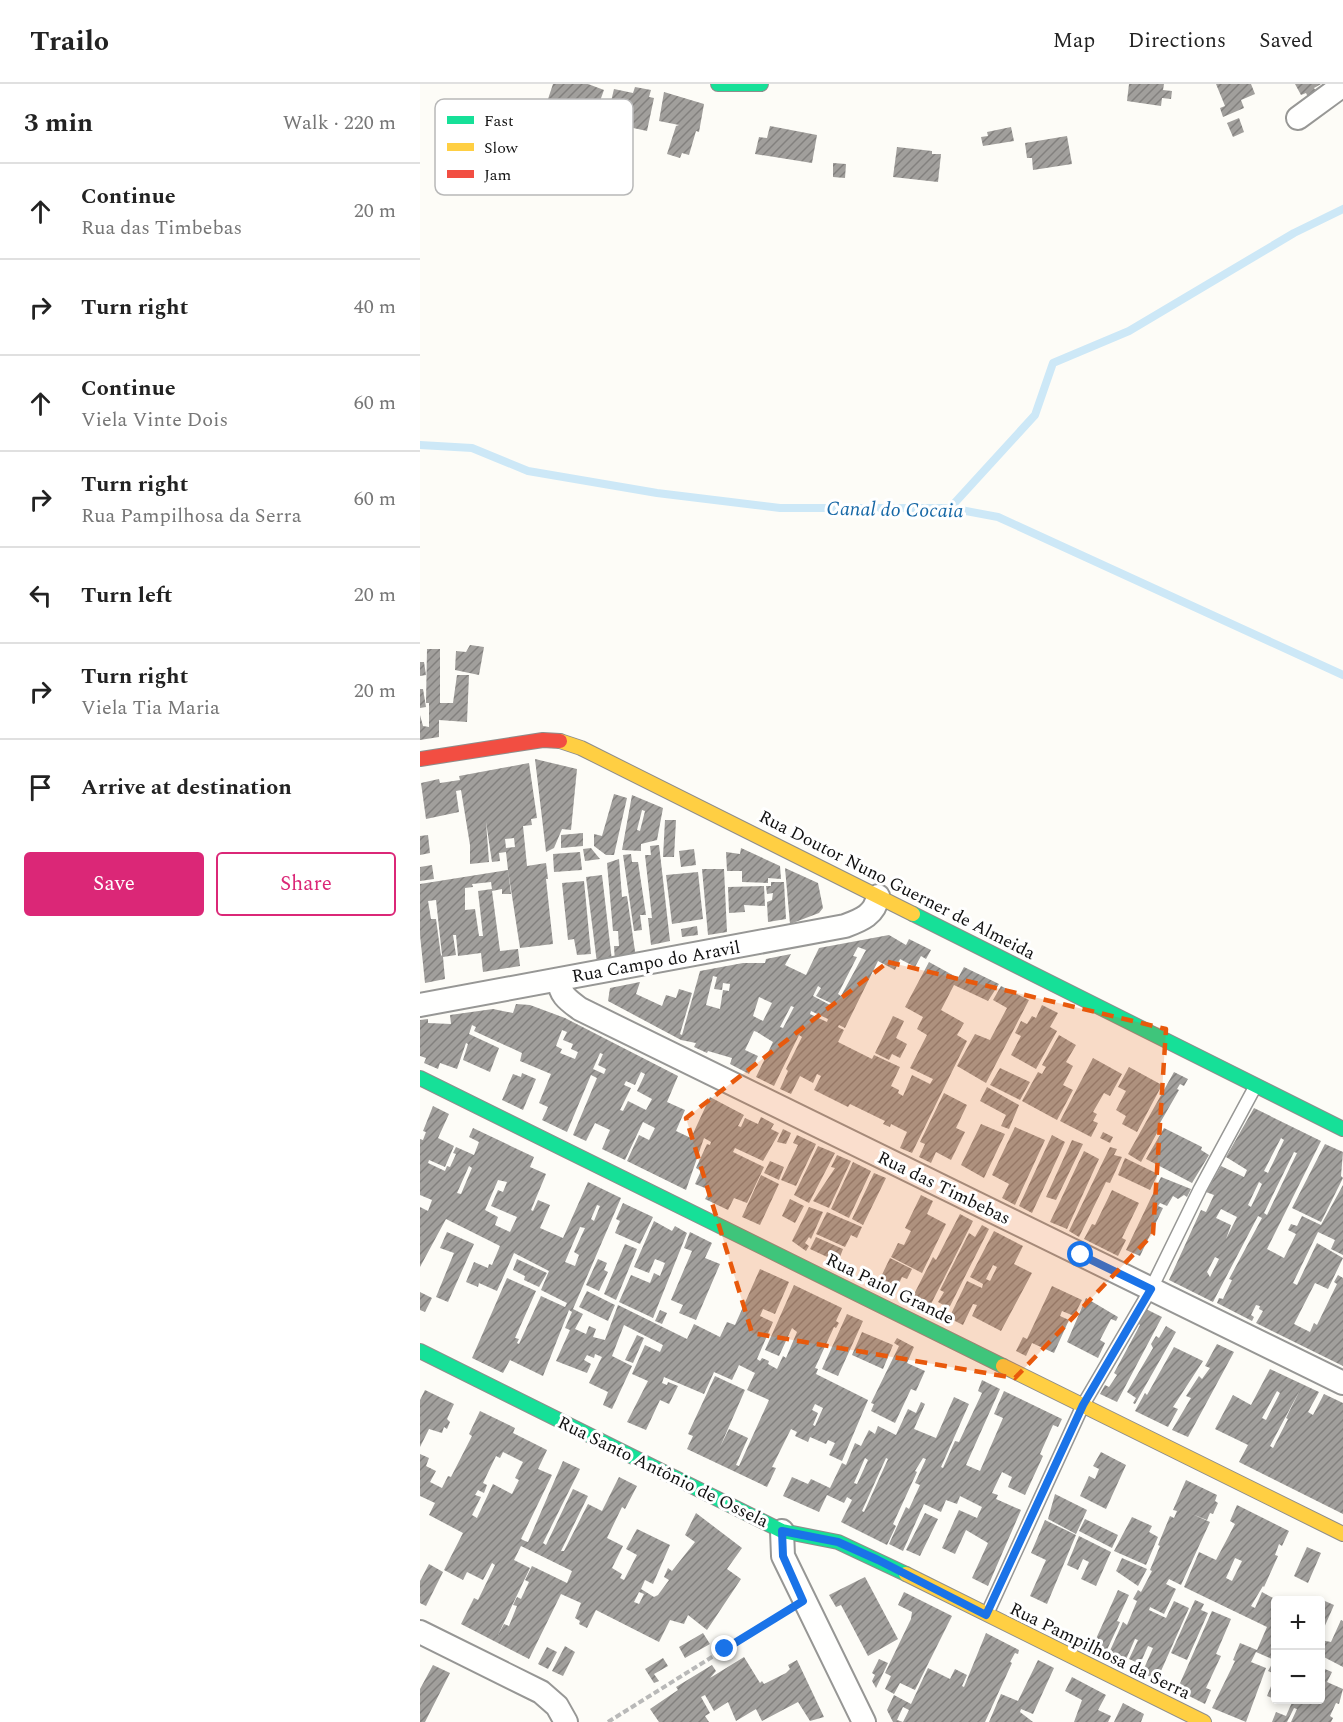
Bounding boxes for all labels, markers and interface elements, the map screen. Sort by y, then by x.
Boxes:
text: Trailo [30,20,109,63]
text: Map [1053,25,1095,57]
text: Directions [1128,25,1226,57]
text: Saved [1259,25,1313,57]
legend [435,99,633,195]
text: 3 min [24,103,93,143]
text: Walk · 220 m [283,108,396,138]
text: Fast [484,109,514,133]
text: Slow [484,136,519,160]
text: Jam [484,163,512,187]
text: Continue [81,180,176,213]
icon: ahead [24,195,57,228]
text: 20 m [354,196,396,226]
text: Rua das Timbebas [81,213,242,243]
icon: right [24,291,57,324]
text: Turn right [81,291,188,324]
text: 40 m [354,292,396,322]
text: Continue [81,372,176,405]
icon: ahead [24,387,57,420]
text: 60 m [354,388,396,418]
text: Viela Vinte Dois [81,405,228,435]
text: Turn right [81,468,188,501]
icon: right [24,483,57,516]
text: 60 m [354,484,396,514]
water label: Canal do Cocaia [826,494,964,526]
text: Rua Pampilhosa da Serra [81,501,301,531]
icon: left [24,579,57,612]
text: Turn left [81,579,173,612]
text: 20 m [354,580,396,610]
text: Turn right [81,660,188,693]
icon: right [24,675,57,708]
text: 20 m [354,676,396,706]
text: Viela Tia Maria [81,693,220,723]
icon: arrive [24,771,57,804]
text: Arrive at destination [81,771,292,804]
street label: Rua Doutor Nuno Guerner de Almeida [754,803,1040,967]
button: Save [24,852,204,916]
button: Share [216,852,396,916]
street label: Rua Campo do Aravil [570,934,742,990]
street label: Rua das Timbebas [873,1144,1015,1232]
route start [1067,1241,1093,1267]
street label: Rua Paiol Grande [821,1246,959,1332]
street label: Rua Santo Antônio de Ossela [553,1409,773,1535]
street label: Rua Pampilhosa da Serra [1005,1595,1195,1707]
map controls [1271,1596,1325,1704]
button: + [1271,1596,1325,1650]
route end [711,1635,737,1661]
button: − [1271,1650,1325,1704]

